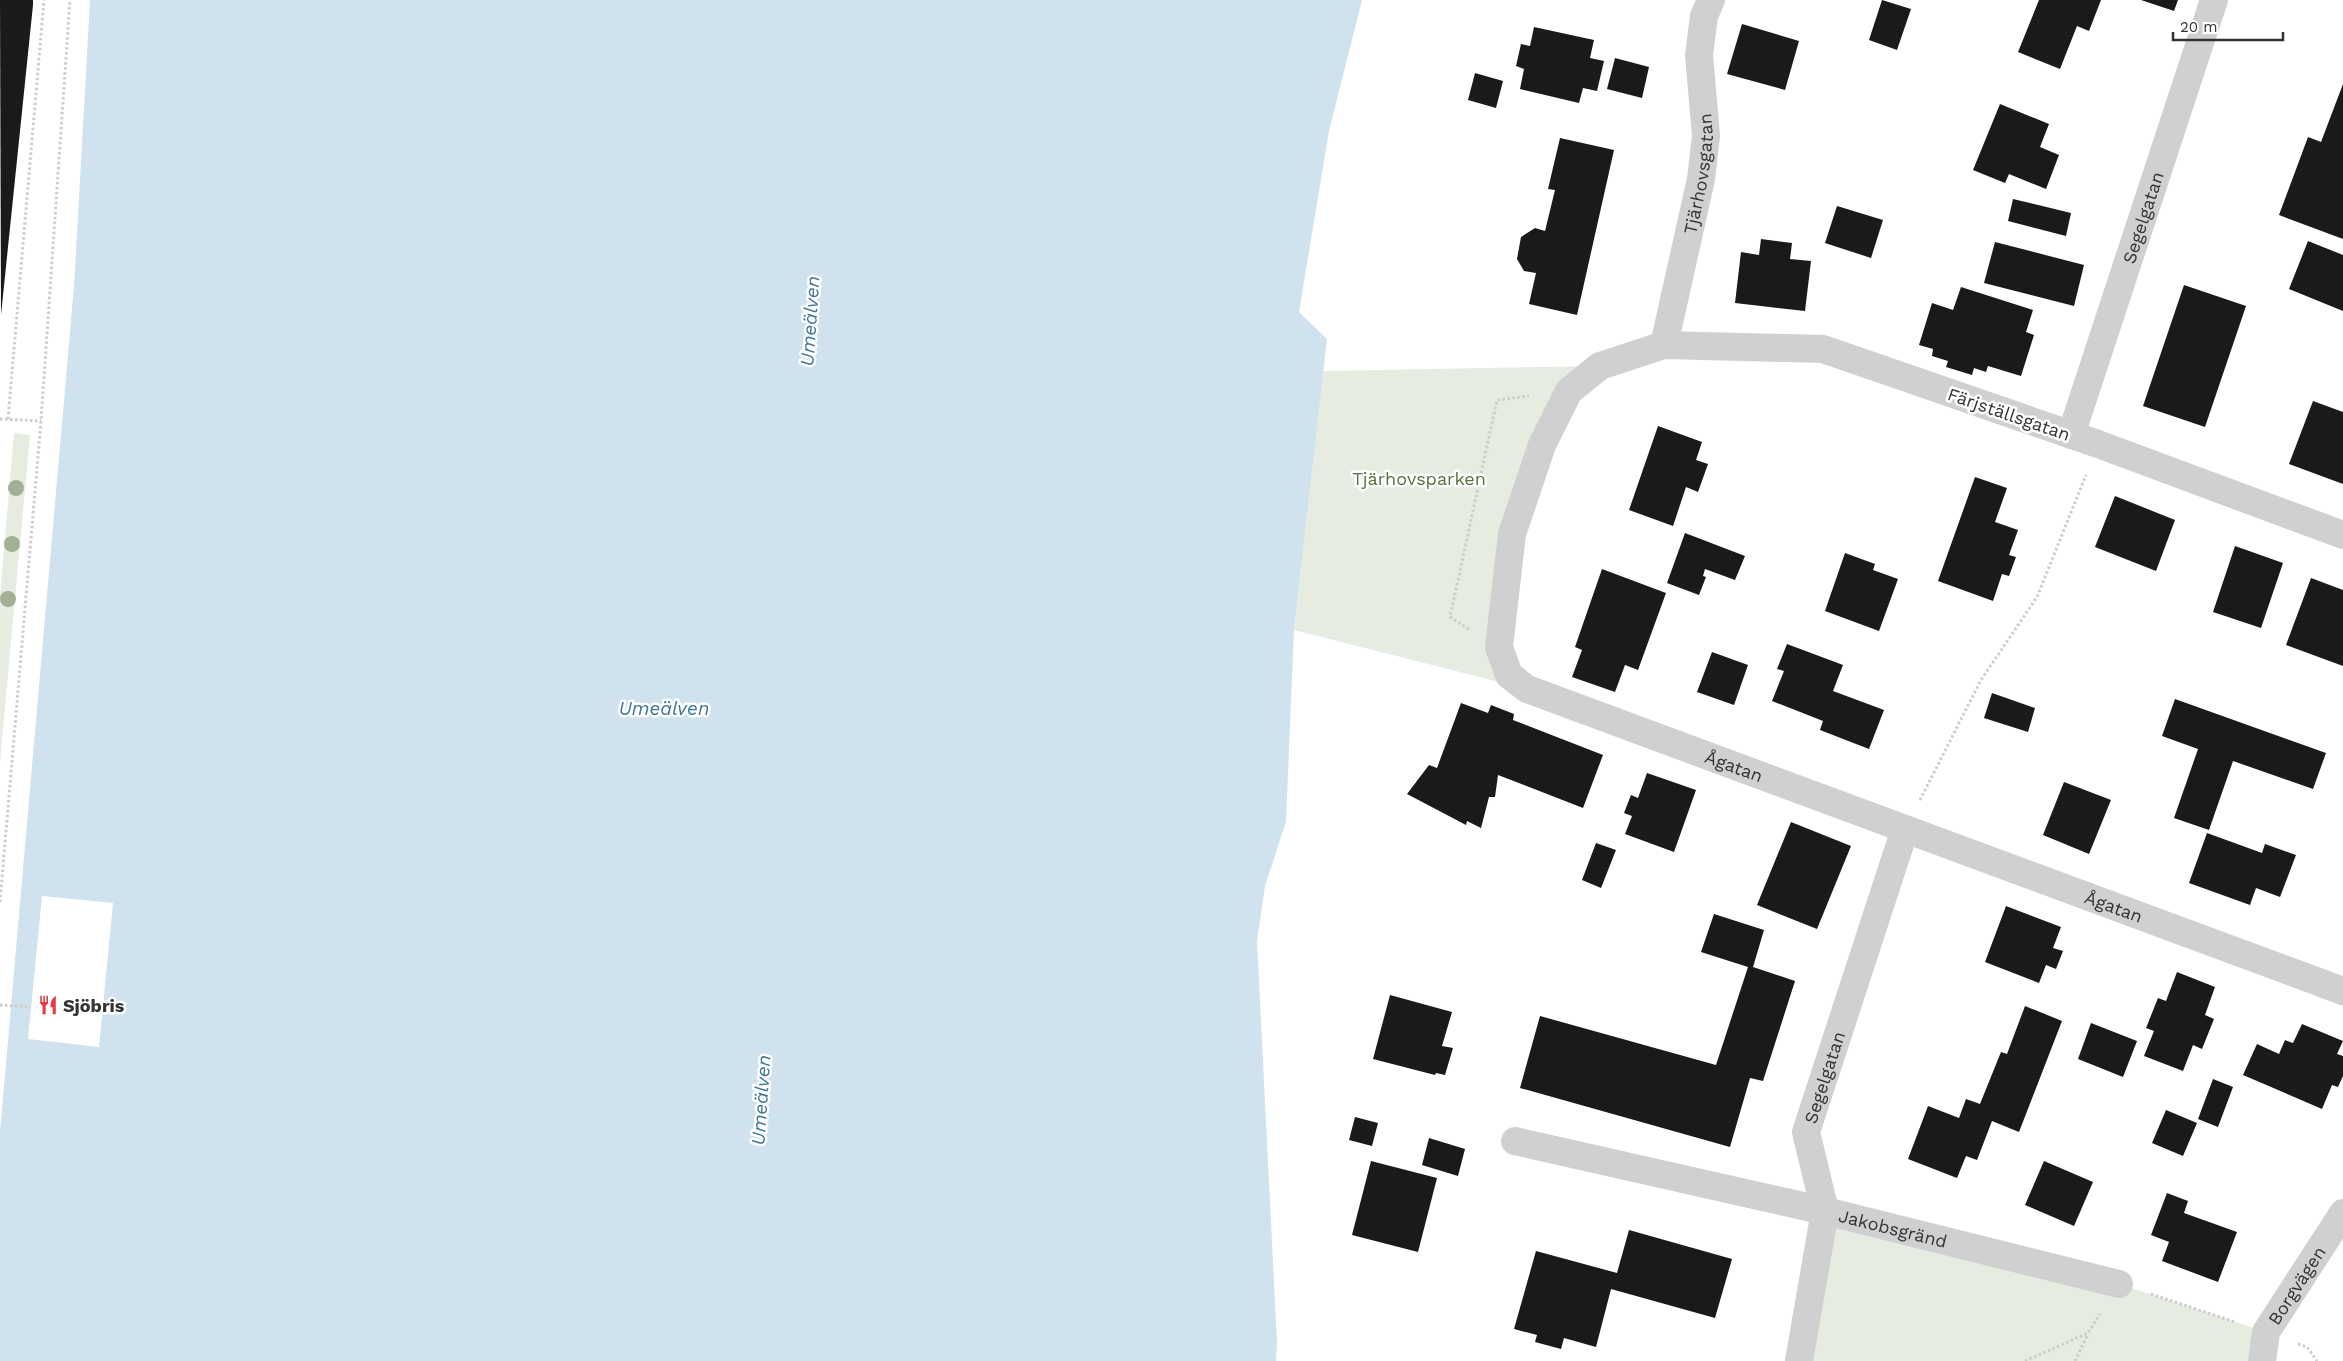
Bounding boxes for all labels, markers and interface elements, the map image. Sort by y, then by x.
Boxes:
scale bar [2173,10,2283,42]
text: 20 m [2180,18,2218,36]
street label: Tjärhovsgatan [1679,113,1717,236]
street label: Segelgatan [2118,169,2167,266]
water label: Umeälven [795,275,825,367]
street label: Färjställsgatan [1945,383,2073,445]
park label: Tjärhovsparken [1352,468,1486,489]
water label: Umeälven [619,697,709,720]
street label: Ågatan [1702,745,1766,786]
street label: Ågatan [2082,886,2146,927]
restaurant icon: Sjöbris [37,994,59,1016]
place label: Sjöbris [63,995,125,1016]
street label: Segelgatan [1799,1029,1849,1126]
water label: Umeälven [746,1054,776,1146]
street label: Jakobsgränd [1837,1204,1949,1251]
street label: Borgvägen [2263,1242,2329,1329]

